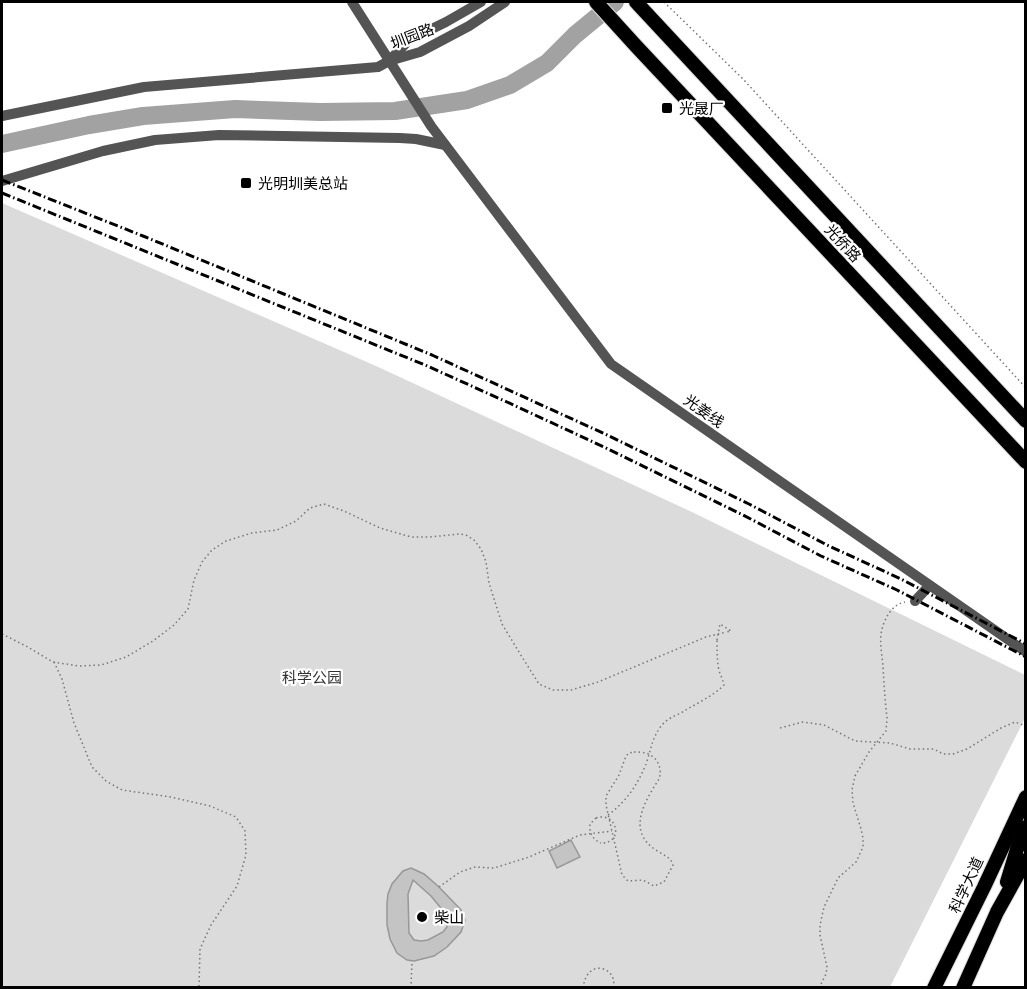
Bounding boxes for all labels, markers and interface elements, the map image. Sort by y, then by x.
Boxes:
street label: 圳园路 [388,19,436,53]
place label: 光晟厂 [679,99,724,118]
marker: 光晟厂 [660,101,674,115]
place label: 光明圳美总站 [258,174,348,193]
marker: 光明圳美总站 [239,176,253,190]
street label: 光侨路 [821,220,865,266]
street label: 光姜线 [680,390,728,432]
park label: 科学公园 [282,668,342,687]
street label: 科学大道 [945,854,987,916]
place label: 柴山 [434,908,464,927]
marker: 柴山 [415,910,429,924]

